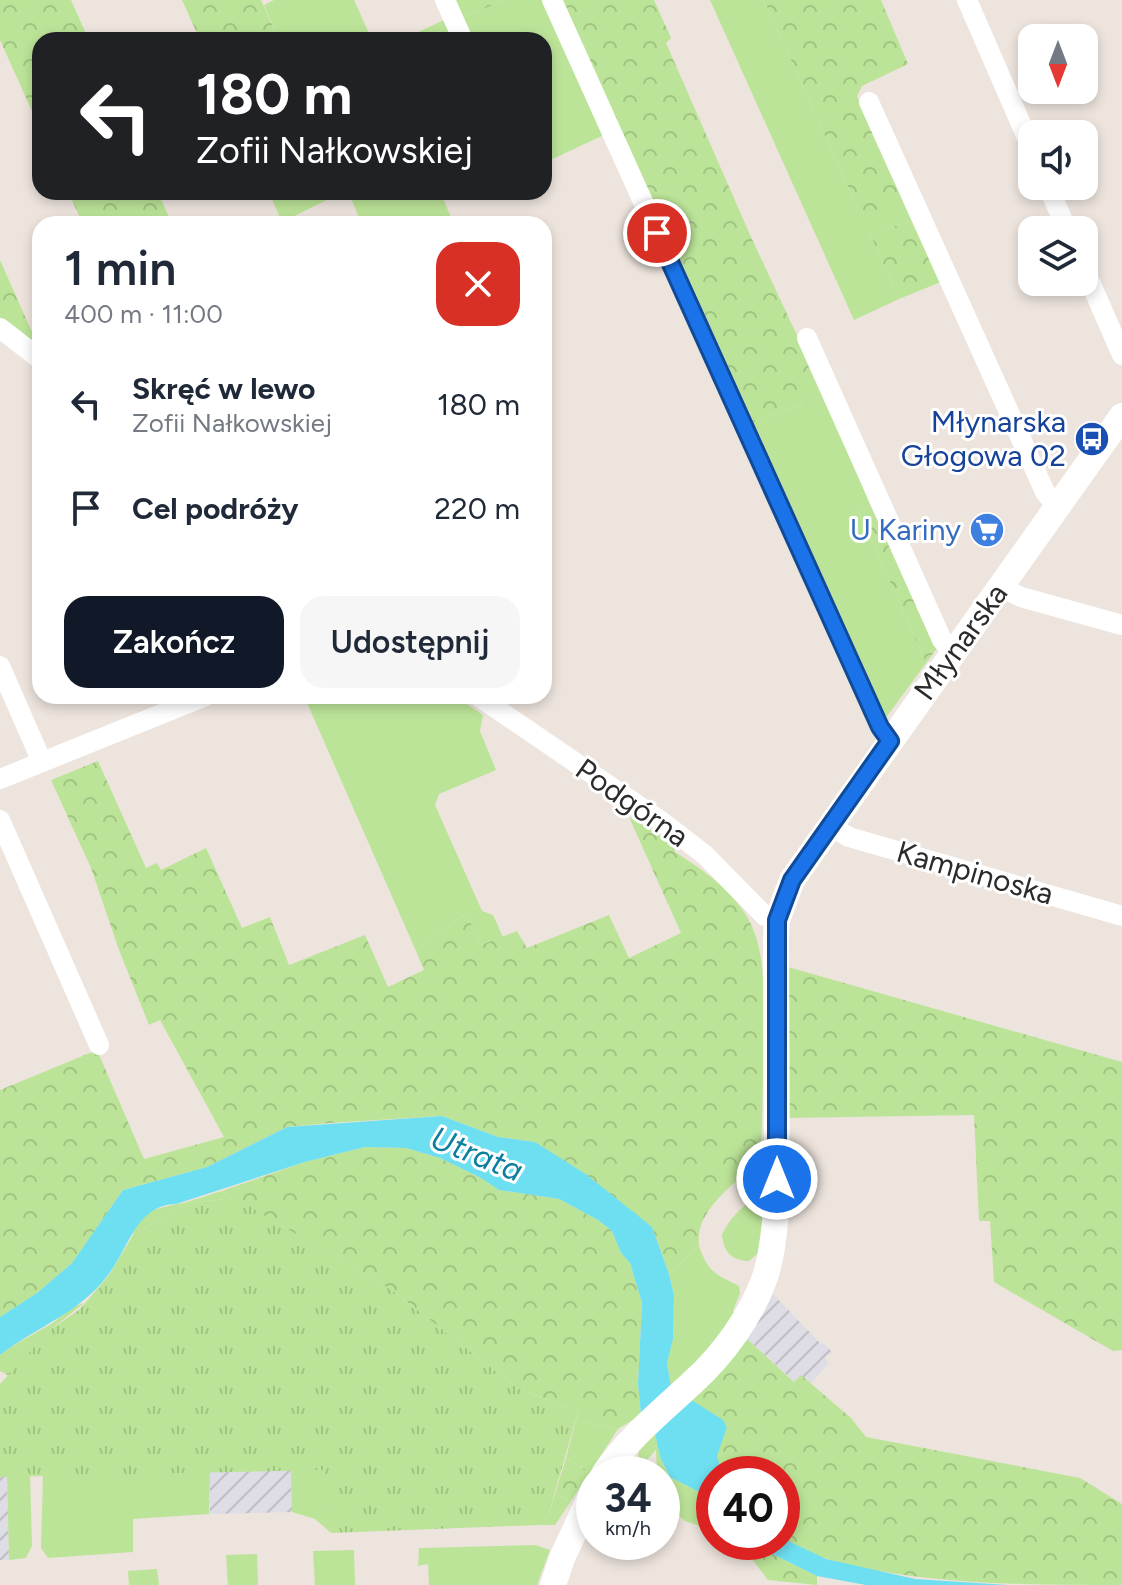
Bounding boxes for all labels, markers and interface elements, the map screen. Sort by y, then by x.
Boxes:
north arrow [1018,24,1098,104]
map controls [1018,24,1098,296]
text: 180 m [196,61,352,128]
icon: left [64,64,168,168]
button: sound [1018,120,1098,200]
text: Zofii Nałkowskiej [196,129,473,172]
pin [623,199,691,267]
icon: arrive [635,211,679,255]
button: layers [1018,216,1098,296]
text: 1 min [64,239,176,297]
button: close [436,242,520,326]
text: 400 m · 11:00 [64,298,223,330]
text: Skręć w lewo [132,370,315,407]
icon: left [64,382,108,426]
text: 180 m [437,386,520,423]
place label: Młynarska Głogowa 02 [901,403,1066,474]
text: Zofii Nałkowskiej [132,407,332,439]
bus stop icon: Młynarska Głogowa 02 [1073,420,1111,458]
icon: arrive [64,486,108,530]
text: Cel podróży [132,490,299,527]
text: 220 m [434,490,520,527]
place label: U Kariny [850,511,961,548]
supermarket icon: U Kariny [968,511,1006,549]
street label: Młynarska [906,576,1015,707]
button: Zakończ [64,596,284,688]
button: Udostępnij [300,596,520,688]
street label: Podgórna [569,750,696,855]
street label: Kampinoska [893,833,1058,913]
water label: Utrata [425,1118,529,1190]
position arrow [735,1137,819,1221]
speed limit sign: 40 [696,1456,800,1560]
text: 34 [604,1474,652,1522]
text: km/h [605,1516,651,1540]

